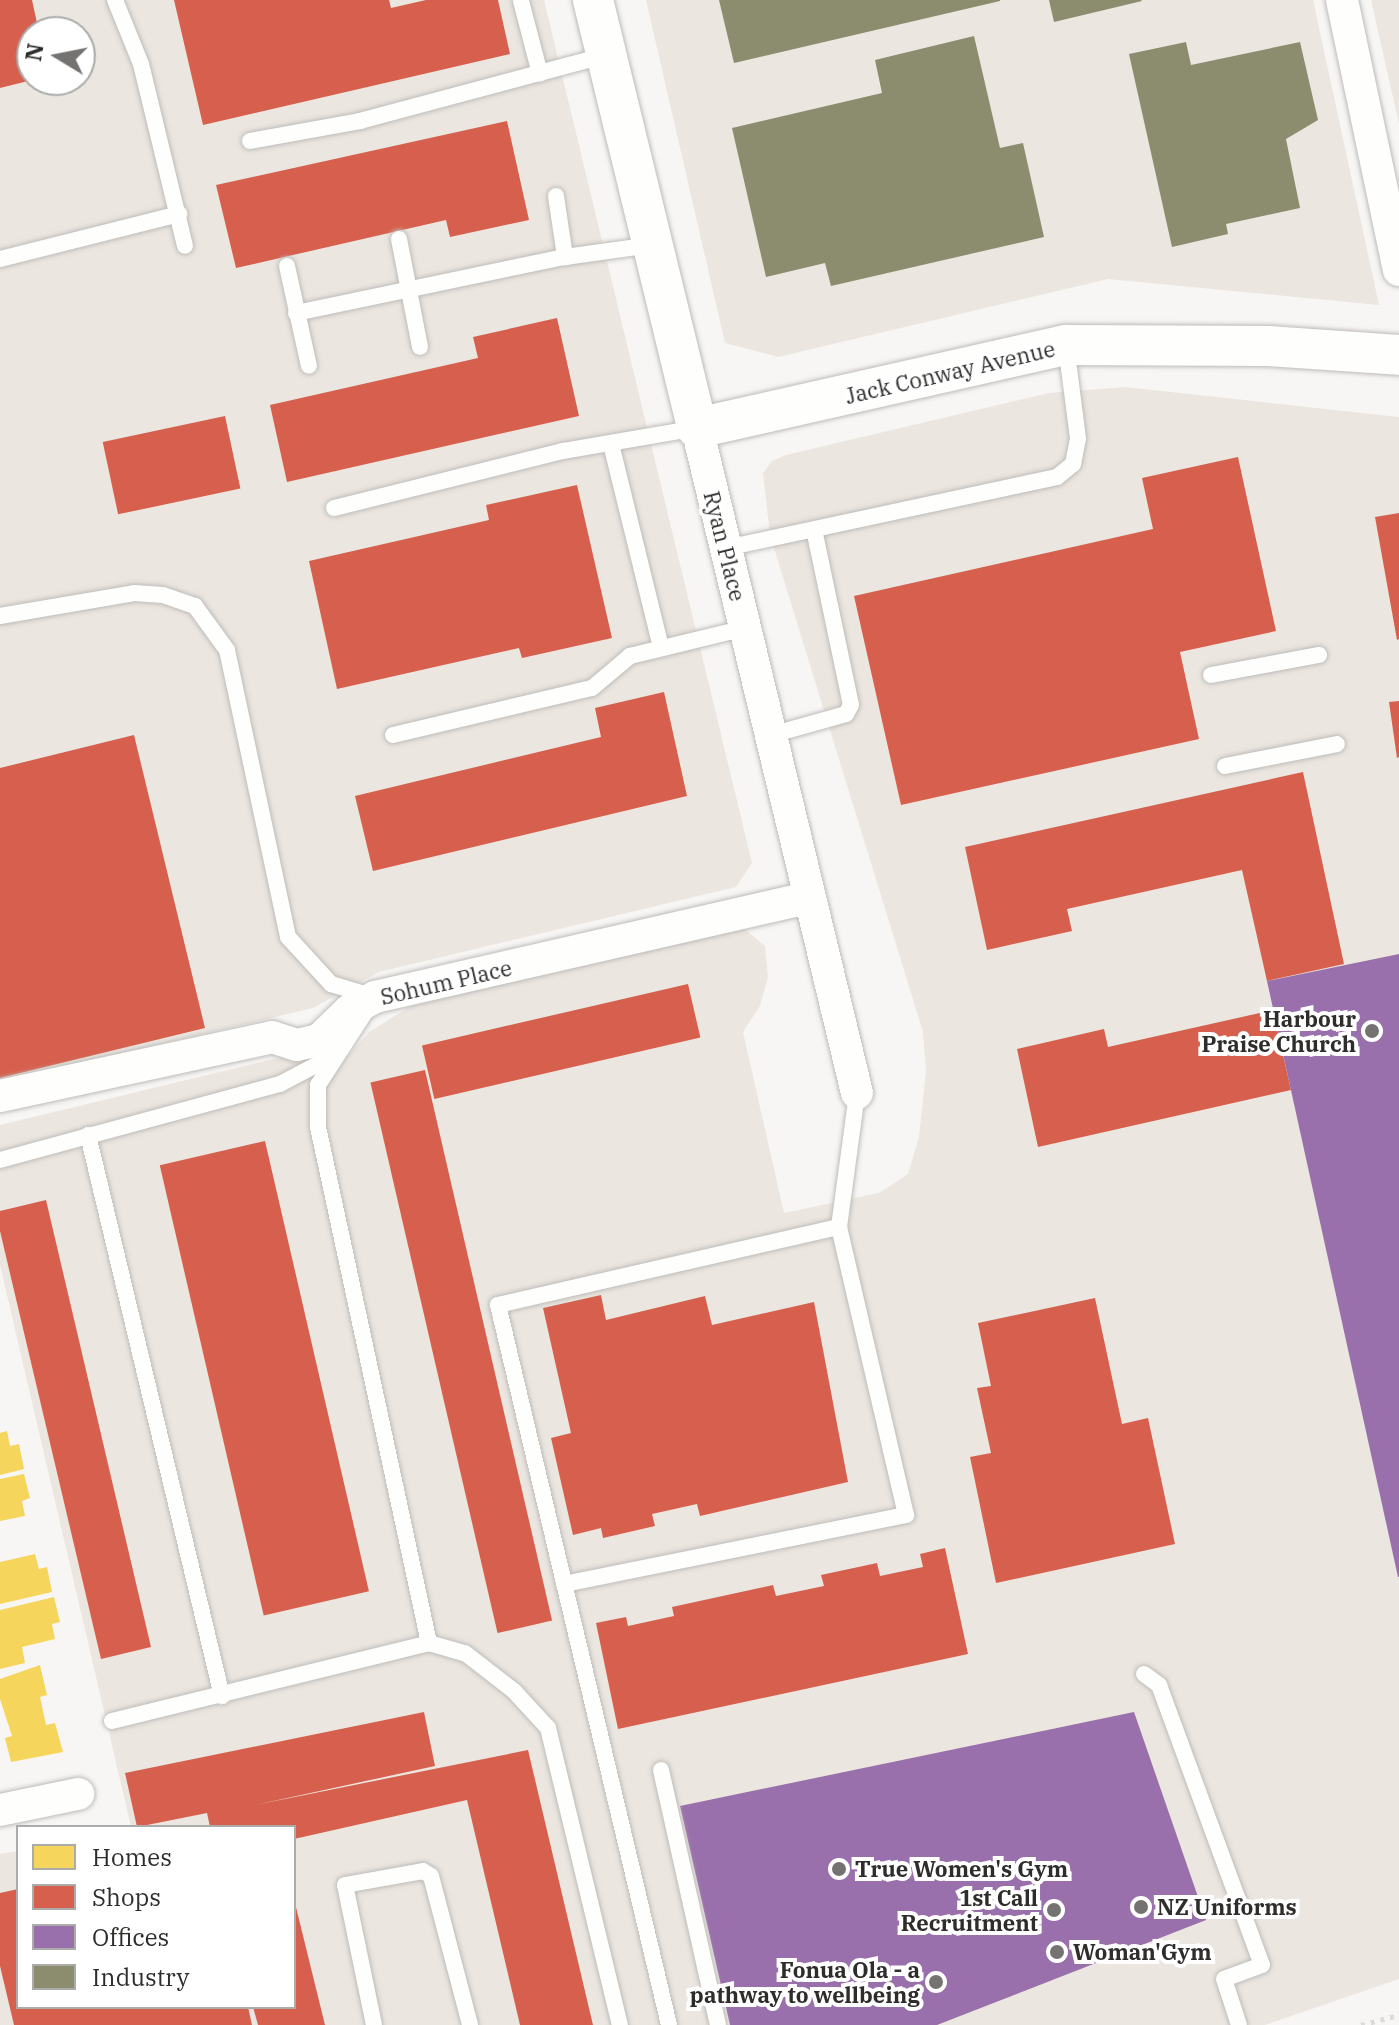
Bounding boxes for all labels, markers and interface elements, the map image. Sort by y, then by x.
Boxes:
north arrow [16,16,96,96]
text: N [18,41,50,63]
street label: Jack Conway Avenue [843,335,1057,409]
street label: Ryan Place [699,488,751,604]
street label: Sohum Place [378,954,514,1010]
place label: Harbour Praise Church [1202,1005,1356,1056]
marker: Harbour Praise Church [1363,1022,1381,1040]
legend [16,1825,296,2009]
text: Homes [92,1841,172,1873]
place label: True Women's Gym [855,1856,1068,1882]
marker: True Women's Gym [830,1860,848,1878]
text: Shops [92,1881,161,1913]
place label: 1st Call Recruitment [901,1884,1038,1936]
place label: NZ Uniforms [1157,1894,1297,1920]
marker: NZ Uniforms [1132,1898,1150,1916]
marker: 1st Call Recruitment [1045,1901,1063,1919]
text: Offices [92,1921,169,1953]
place label: Woman'Gym [1073,1939,1212,1965]
marker: Woman'Gym [1048,1943,1066,1961]
place label: Fonua Ola - a pathway to wellbeing [690,1956,920,2008]
text: Industry [92,1961,189,1993]
marker: Fonua Ola - a pathway to wellbeing [927,1973,945,1991]

